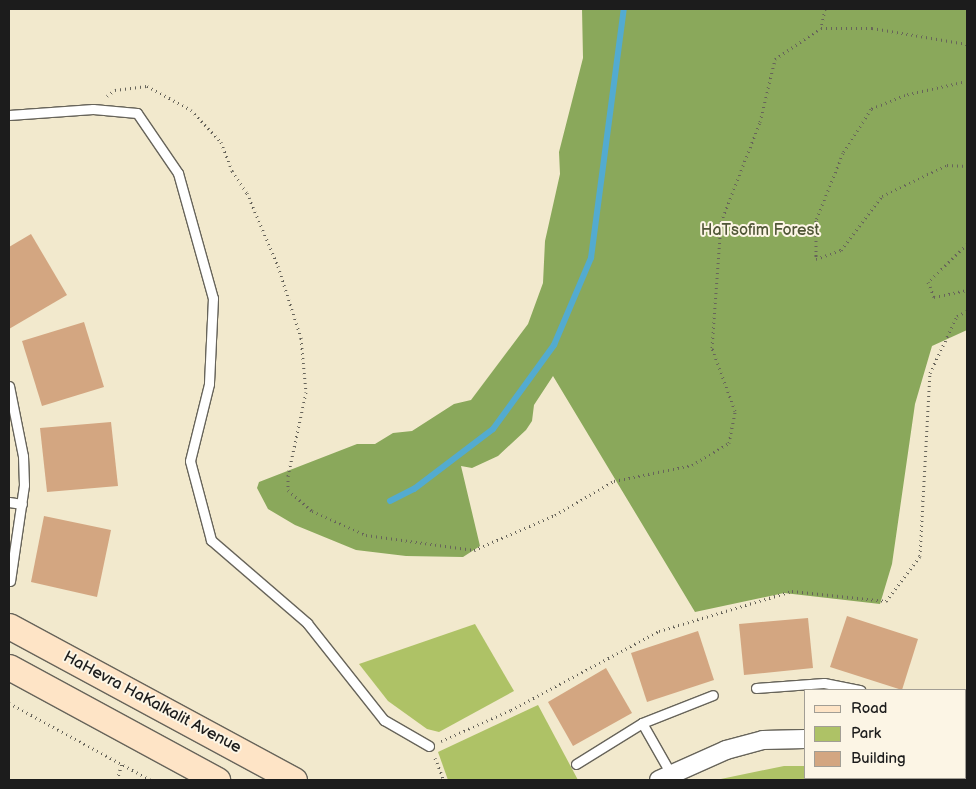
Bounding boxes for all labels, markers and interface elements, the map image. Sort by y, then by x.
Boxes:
park label: HaTsofim Forest [701,221,819,241]
street label: HaHevra HaKalkalit Avenue [60,648,244,758]
legend [804,689,966,779]
text: Road [851,699,887,718]
text: Park [851,724,881,743]
text: Building [851,749,906,768]

